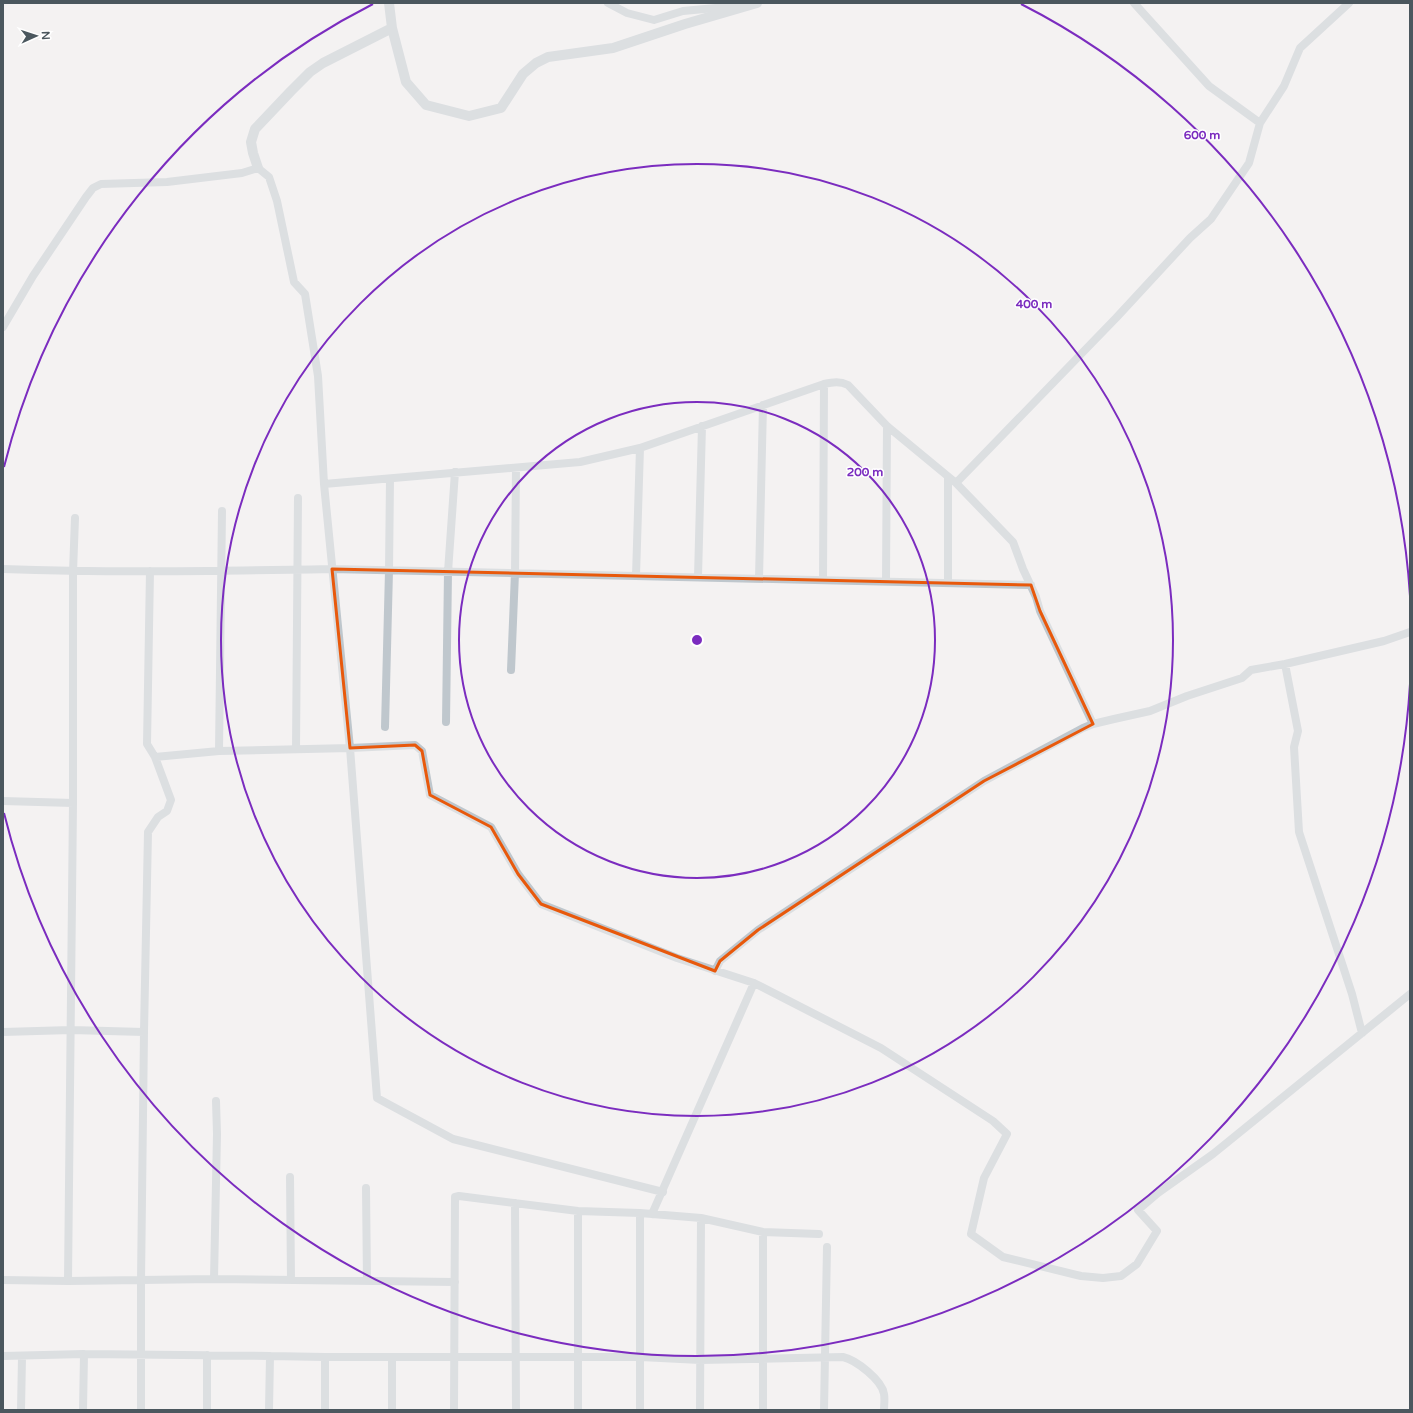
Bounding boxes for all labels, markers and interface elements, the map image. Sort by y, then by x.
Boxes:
north arrow [16,16,56,56]
text: N [39,31,52,40]
text: 600 m [1184,128,1220,142]
text: 400 m [1016,297,1052,311]
text: 200 m [847,465,883,479]
centre of rings [690,633,704,647]

